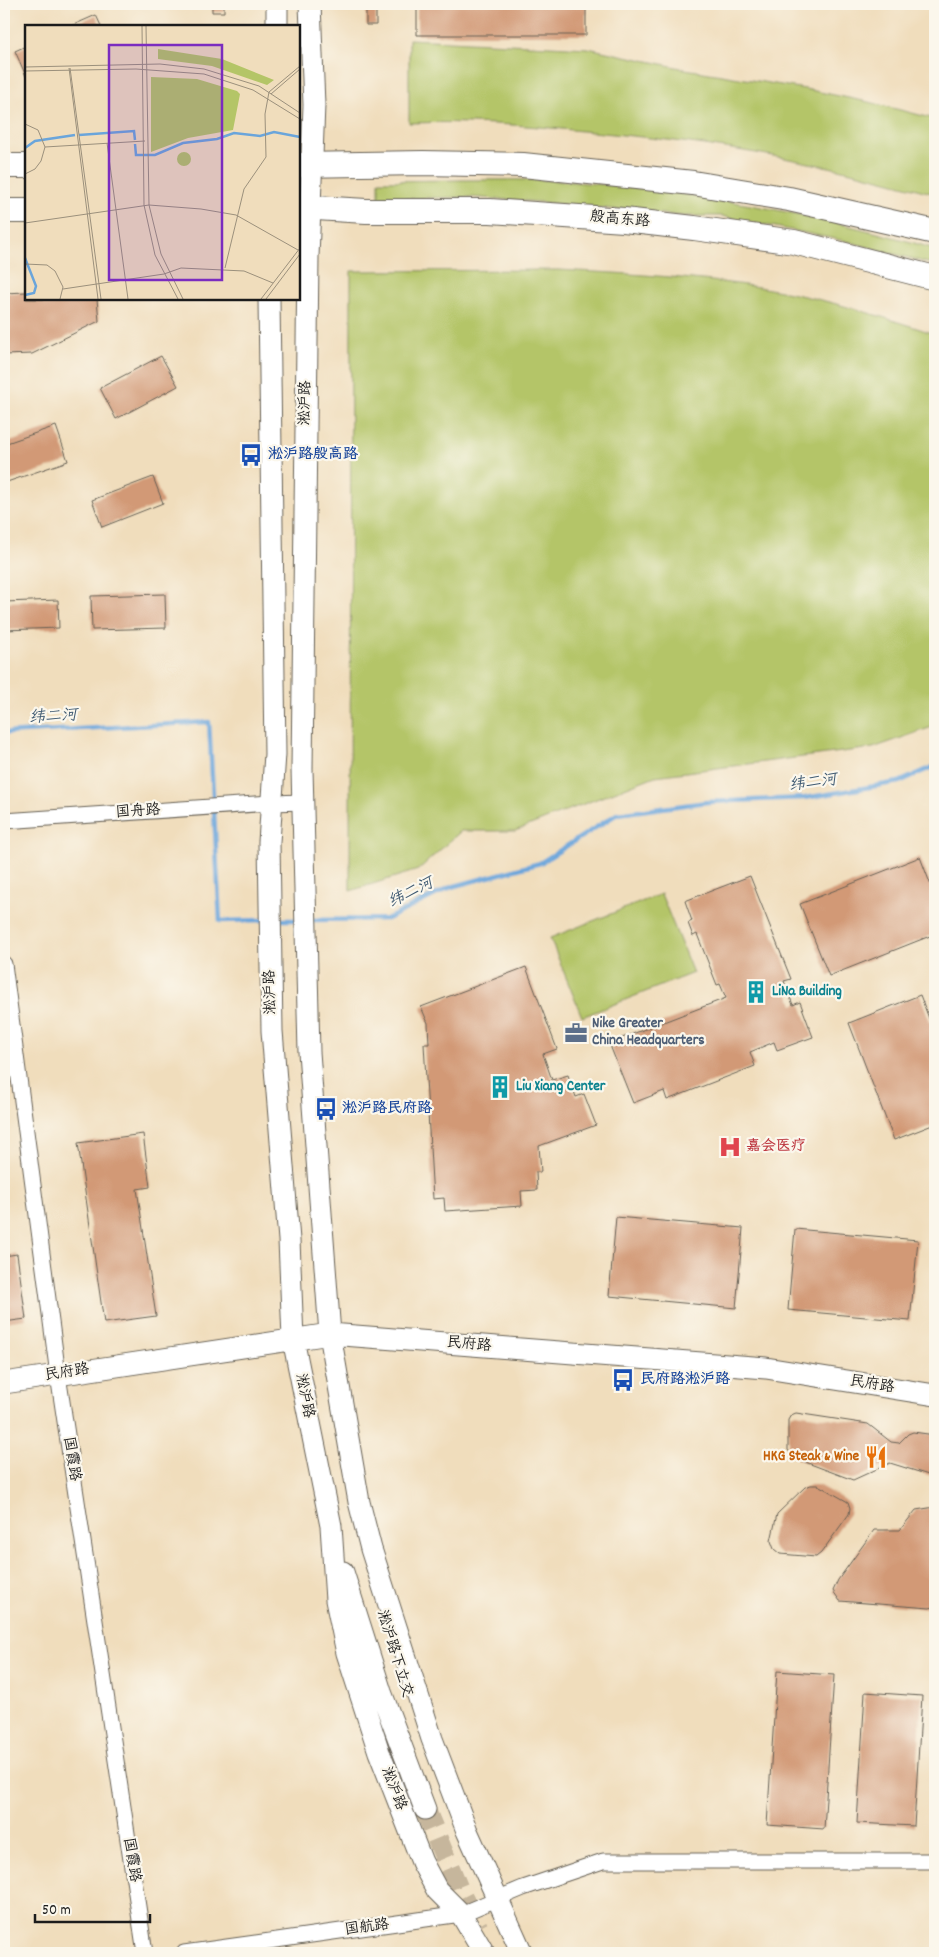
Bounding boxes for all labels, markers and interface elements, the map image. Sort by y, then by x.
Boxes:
inset map [25,25,300,300]
street label: 殷高东路 [589,206,651,234]
street label: 淞沪路 [295,380,317,426]
bus stop icon: 淞沪路殷高路 [238,442,264,468]
place label: 淞沪路殷高路 [268,444,358,466]
water label: 纬二河 [28,704,81,730]
water label: 纬二河 [788,768,841,797]
street label: 国舟路 [115,799,161,825]
water label: 纬二河 [384,871,440,914]
street label: 淞沪路 [260,969,282,1015]
building icon: LiNa Building [743,979,769,1005]
place label: LiNa Building [772,981,842,1003]
place label: Nike Greater China Headquarters [592,1013,705,1052]
office icon: Nike Greater China Headquarters [563,1020,589,1046]
building icon: Liu Xiang Center [487,1074,513,1100]
place label: Liu Xiang Center [516,1076,606,1098]
bus stop icon: 淞沪路民府路 [313,1096,339,1122]
place label: 淞沪路民府路 [342,1098,432,1120]
hospital icon: 嘉会医疗 [717,1134,743,1160]
place label: 嘉会医疗 [746,1136,806,1158]
street label: 民府路 [446,1332,492,1358]
street label: 民府路 [43,1359,91,1387]
bus stop icon: 民府路淞沪路 [610,1367,636,1393]
place label: 民府路淞沪路 [640,1369,730,1391]
street label: 民府路 [848,1371,896,1399]
street label: 淞沪路 [289,1372,319,1420]
street label: 国霞路 [57,1435,85,1483]
restaurant icon: HKG Steak & Wine [863,1444,889,1470]
place label: HKG Steak & Wine [763,1446,859,1468]
street label: 淞沪路下立交 [370,1608,418,1700]
street label: 淞沪路 [375,1764,411,1814]
street label: 国霞路 [117,1836,145,1884]
scale bar [35,1892,150,1924]
text: 50 m [42,1900,71,1922]
street label: 国航路 [343,1914,391,1942]

